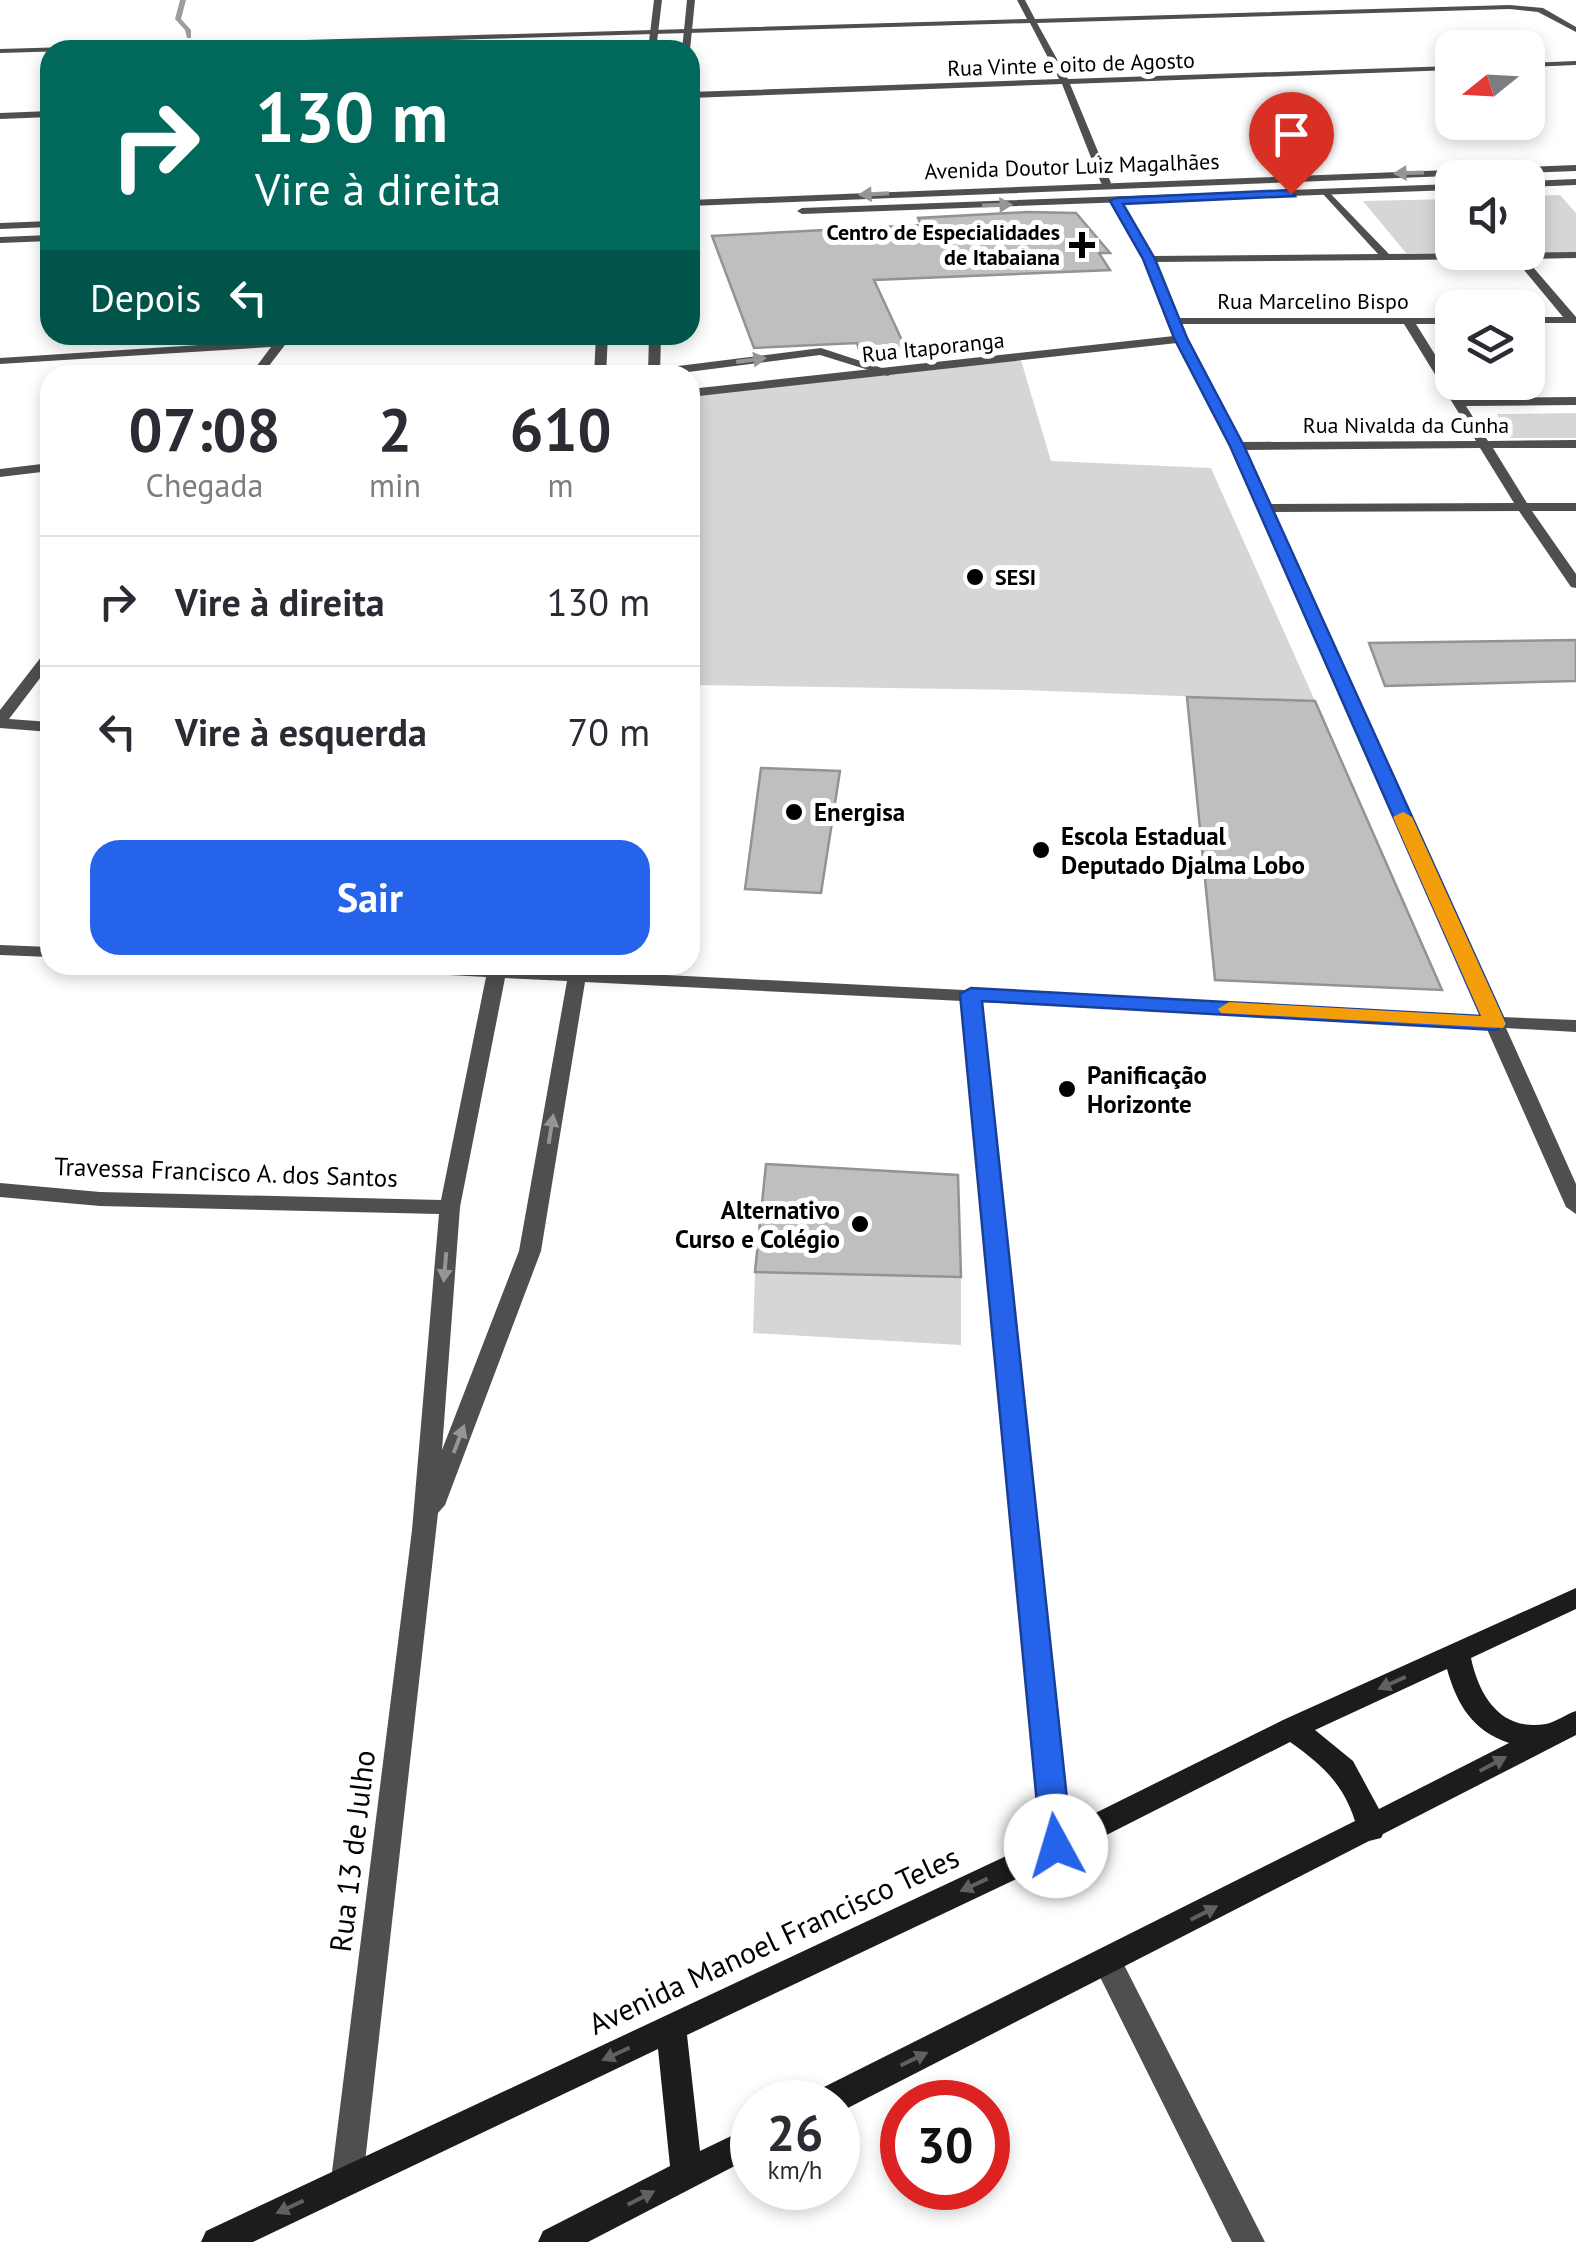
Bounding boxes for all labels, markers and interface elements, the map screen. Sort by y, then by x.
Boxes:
north arrow [1435,30,1545,140]
map controls [1435,30,1545,400]
street label: Rua Vinte e oito de Agosto [947,46,1195,82]
text: 130 m [255,71,448,161]
icon: right [90,80,220,210]
pin [1249,92,1334,195]
icon: arrive [1264,107,1319,162]
street label: Avenida Doutor Luiz Magalhães [924,147,1220,185]
text: Vire à direita [255,159,501,217]
button: sound [1435,160,1545,270]
one-way arrow [1392,166,1424,182]
one-way arrow [858,187,890,203]
one-way arrow [982,196,1014,212]
place label: Centro de Especialidades de Itabaiana [826,218,1060,271]
marker: Centro de Especialidades de Itabaiana [1069,232,1095,258]
icon: left [221,270,276,325]
text: Depois [90,273,201,322]
street label: Rua Marcelino Bispo [1217,287,1409,315]
button: layers [1435,290,1545,400]
street label: Rua Itaporanga [860,326,1006,368]
one-way arrow [735,352,767,368]
text: 07:08 [128,390,281,468]
text: 2 [378,390,412,468]
text: 610 [510,390,612,468]
street label: Rua Nivalda da Cunha [1303,411,1509,439]
text: Chegada [146,464,263,506]
text: min [369,464,421,506]
text: m [548,464,574,506]
place label: SESI [995,563,1036,591]
marker: SESI [964,566,986,588]
icon: right [90,574,145,629]
text: Vire à direita [175,577,385,626]
text: 130 m [547,577,650,626]
icon: left [90,704,145,759]
text: Vire à esquerda [175,707,427,756]
text: 70 m [568,707,650,756]
place label: Energisa [814,796,905,828]
marker: Energisa [783,801,805,823]
place label: Escola Estadual Deputado Djalma Lobo [1061,820,1305,881]
marker: Escola Estadual Deputado Djalma Lobo [1030,839,1052,861]
button: Sair [90,840,650,955]
place label: Panificação Horizonte [1087,1059,1207,1120]
marker: Panificação Horizonte [1056,1078,1078,1100]
one-way arrow [543,1113,559,1144]
street label: Travessa Francisco A. dos Santos [54,1150,398,1194]
place label: Alternativo Curso e Colégio [675,1194,840,1255]
marker: Alternativo Curso e Colégio [849,1213,871,1235]
one-way arrow [437,1252,453,1284]
one-way arrow [451,1424,467,1454]
one-way arrow [1377,1675,1407,1691]
street label: Rua 13 de Julho [320,1748,383,1954]
one-way arrow [1479,1756,1508,1773]
position arrow [1004,1794,1108,1898]
street label: Avenida Manoel Francisco Teles [582,1837,965,2043]
one-way arrow [959,1877,988,1894]
one-way arrow [1190,1905,1219,1922]
one-way arrow [601,2045,630,2062]
one-way arrow [899,2051,928,2068]
speed limit sign: 30 [880,2080,1010,2210]
text: 26 [767,2100,823,2165]
text: km/h [768,2154,822,2186]
one-way arrow [627,2190,656,2207]
one-way arrow [276,2198,305,2215]

